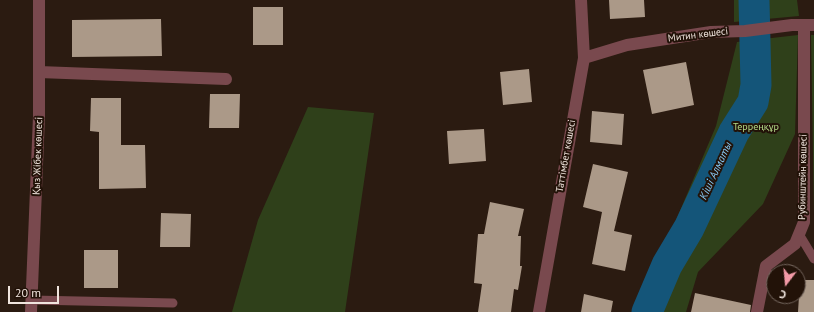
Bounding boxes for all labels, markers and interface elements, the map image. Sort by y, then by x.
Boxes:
street label: Митин көшесі [667,25,729,45]
street label: Қыз Жібек көшесі [31,117,45,195]
street label: Таттімбет көшесі [554,119,578,193]
park label: Терреңқұр [733,121,779,133]
street label: Рубинштейн көшесі [796,134,810,220]
water label: Кіші Алматы [697,140,735,202]
north arrow [766,264,806,304]
scale bar [10,278,61,304]
text: 20 m [15,285,41,300]
text: С [778,287,788,302]

